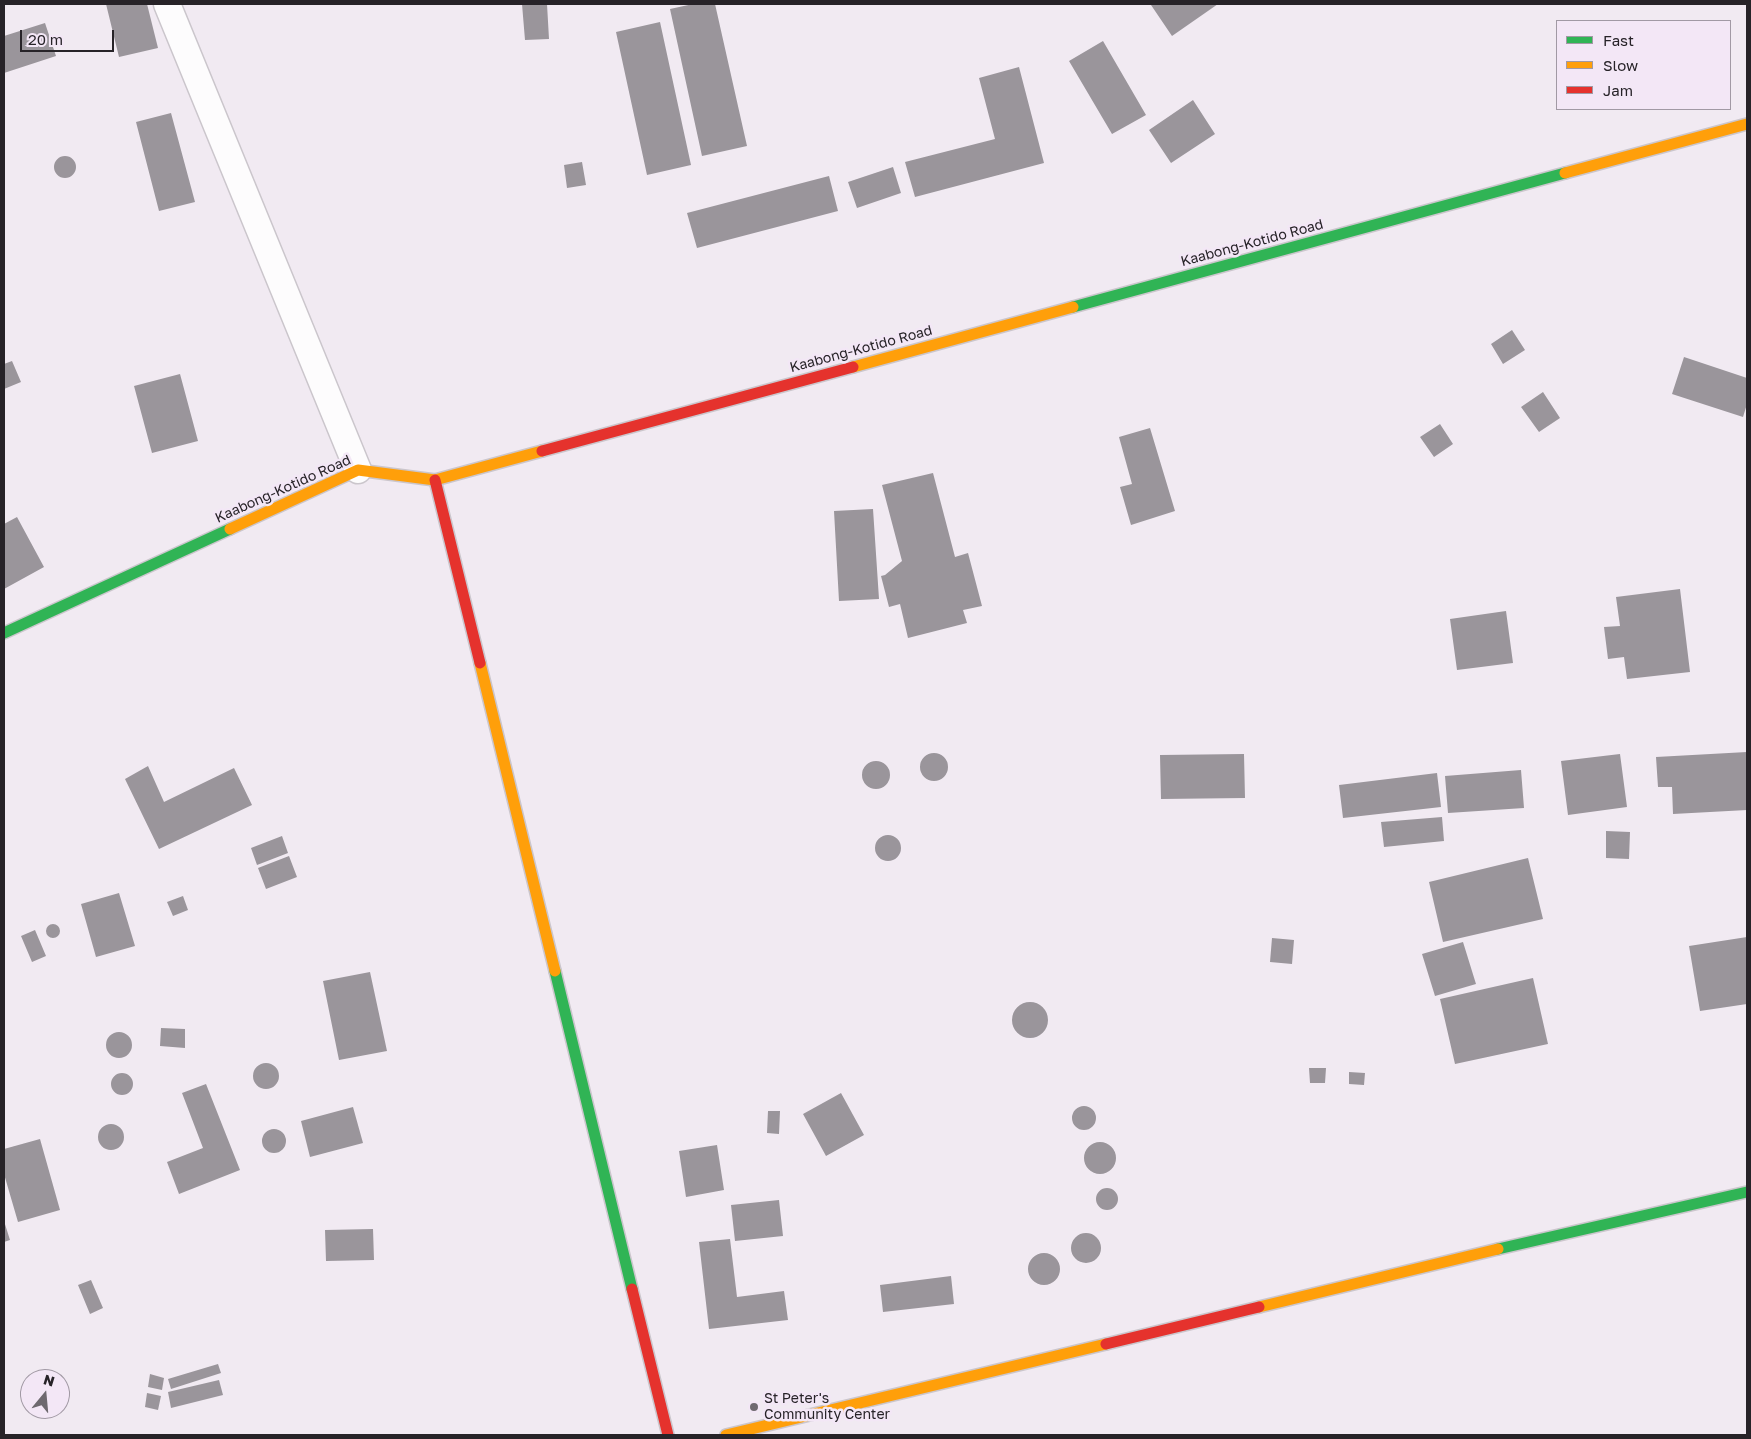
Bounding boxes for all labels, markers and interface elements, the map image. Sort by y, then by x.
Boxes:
scale bar [22,20,116,52]
legend [1556,20,1731,110]
text: 20 m [28,30,63,48]
text: Fast [1603,31,1634,49]
text: Slow [1603,56,1638,74]
text: Jam [1603,81,1633,99]
street label: Kaabong-Kotido Road [1179,216,1325,270]
street label: Kaabong-Kotido Road [788,322,934,376]
street label: Kaabong-Kotido Road [213,451,353,527]
north arrow [20,1369,70,1419]
text: N [42,1370,57,1390]
place label: St Peter's Community Center [764,1391,890,1424]
marker: St Peter's Community Center [748,1401,760,1413]

